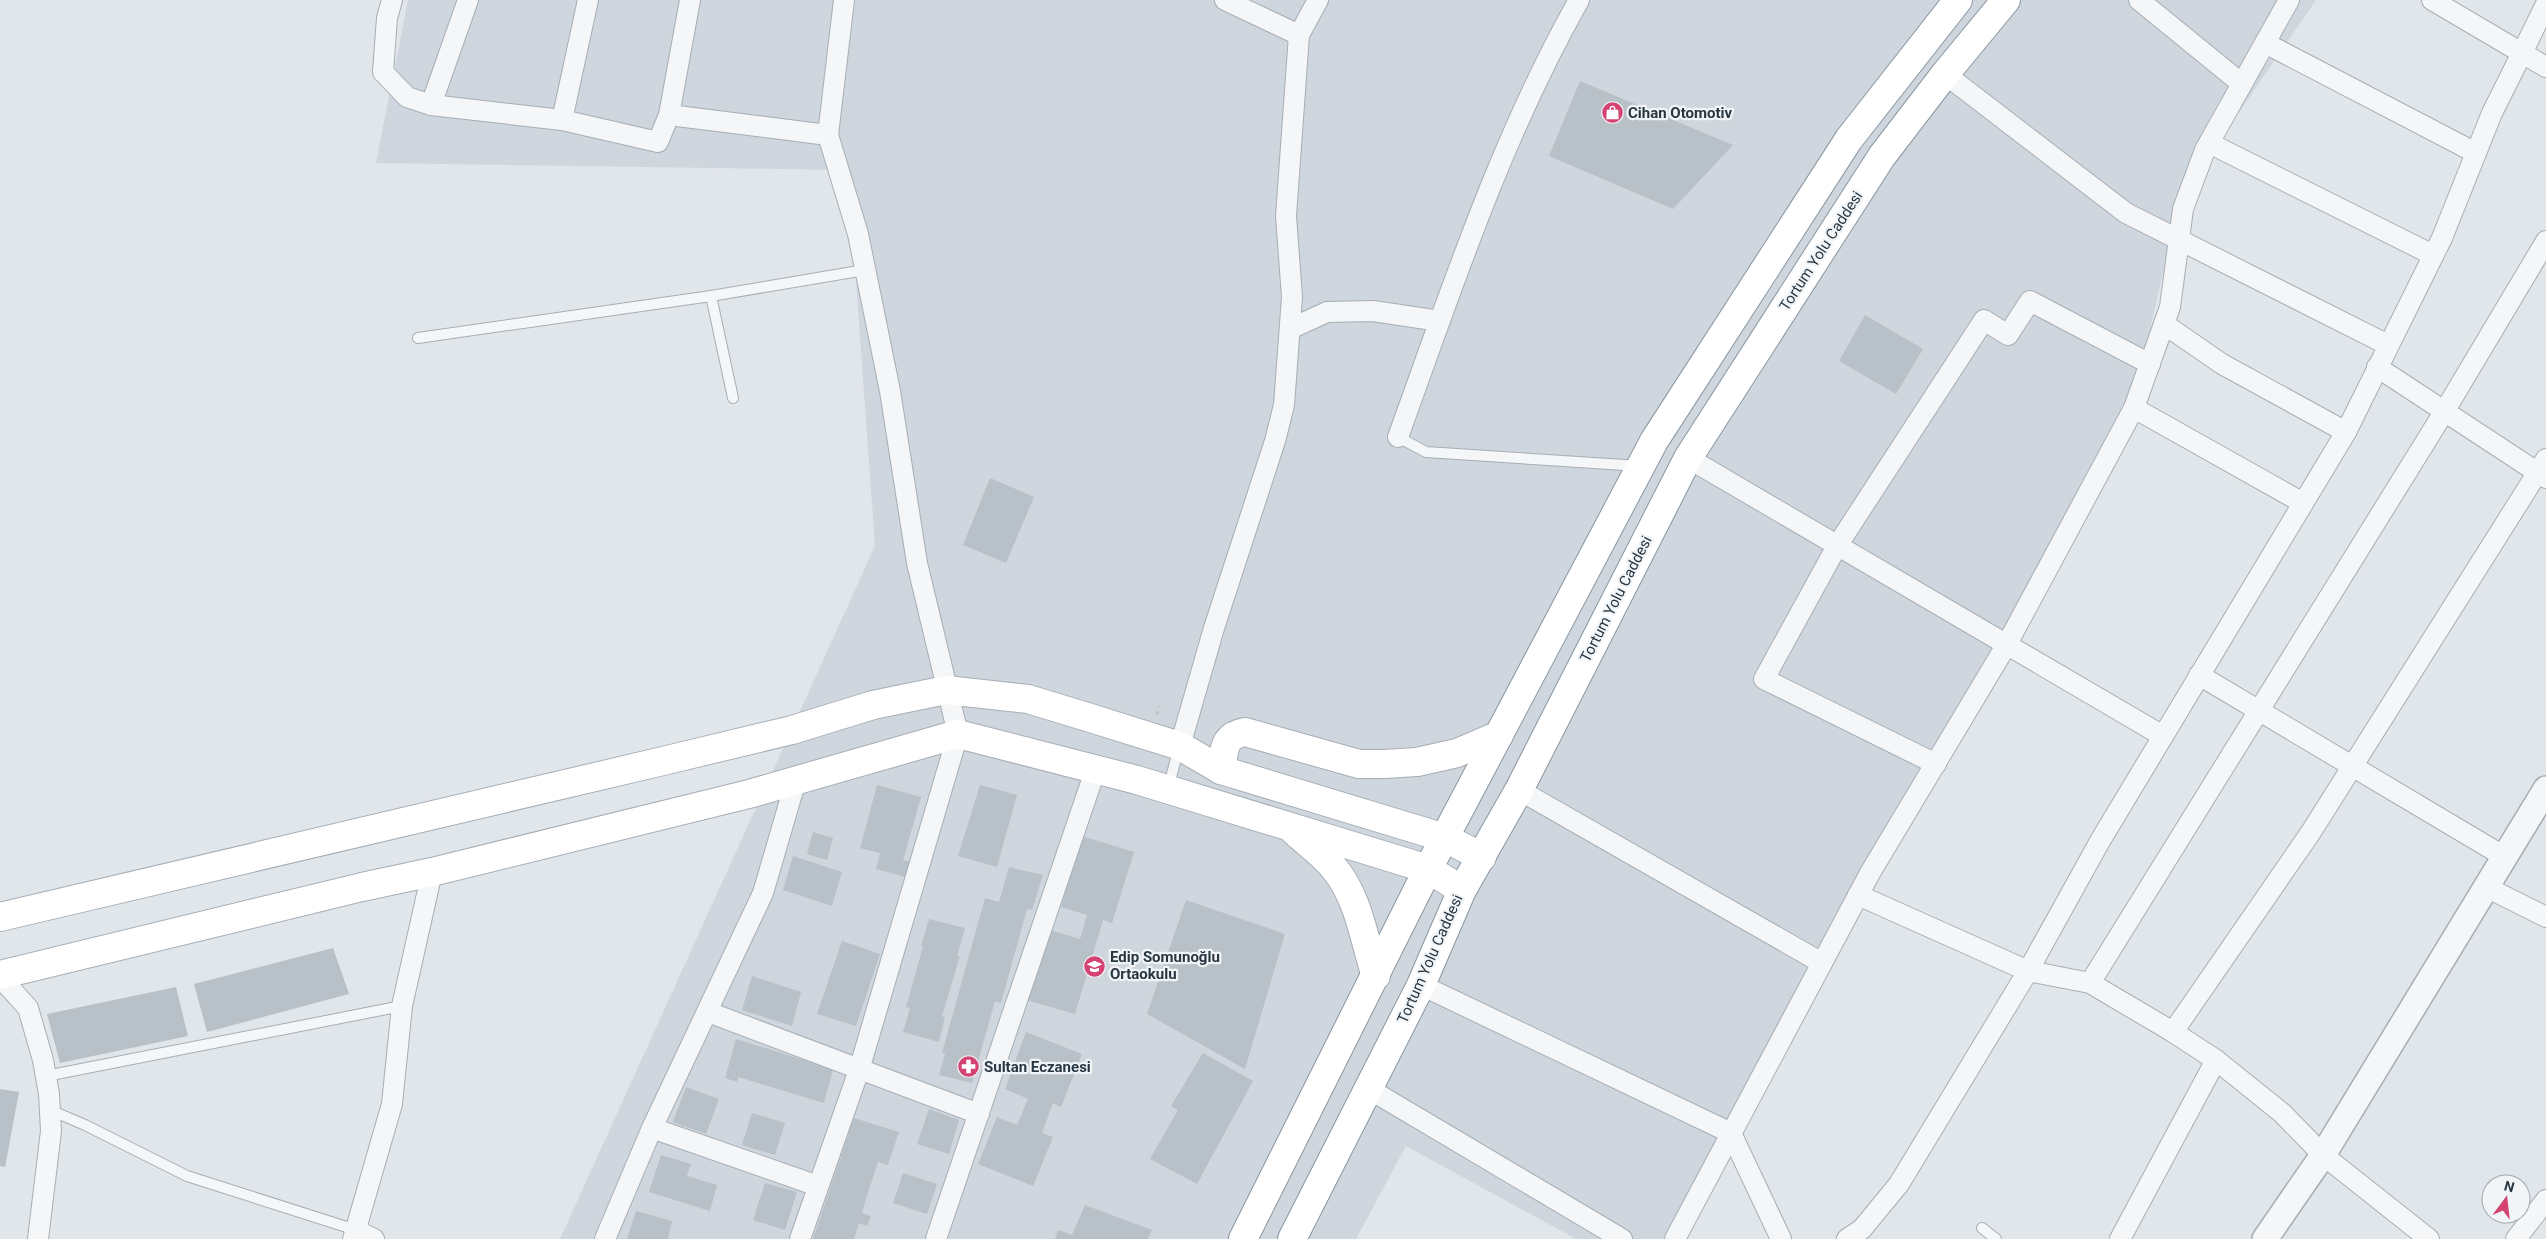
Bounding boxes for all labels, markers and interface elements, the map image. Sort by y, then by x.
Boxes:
shop icon: Cihan Otomotiv [1600,101,1624,125]
place label: Cihan Otomotiv [1628,104,1733,122]
street label: Tortum Yolu Caddesi [1776,188,1866,314]
street label: Tortum Yolu Caddesi [1576,533,1656,665]
street label: Tortum Yolu Caddesi [1393,892,1467,1026]
place label: Edip Somunoğlu Ortaokulu [1110,948,1220,983]
school or university icon: Edip Somunoğlu Ortaokulu [1082,954,1106,978]
pharmacy icon: Sultan Eczanesi [956,1055,980,1079]
place label: Sultan Eczanesi [984,1058,1091,1076]
north arrow [2481,1174,2531,1224]
text: N [2503,1177,2516,1195]

